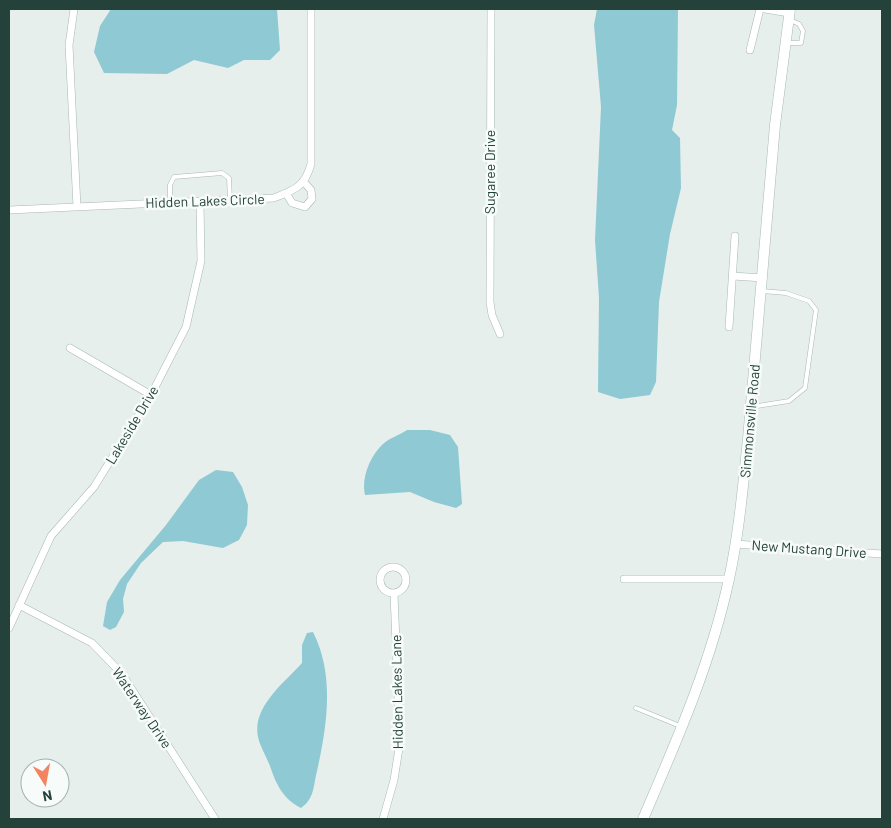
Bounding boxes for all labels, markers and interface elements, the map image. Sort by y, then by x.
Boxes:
street label: Sugaree Drive [481,130,498,214]
street label: Hidden Lakes Circle [145,190,265,211]
street label: Simmonsville Road [736,363,763,479]
street label: Lakeside Drive [101,382,162,467]
street label: New Mustang Drive [751,536,867,561]
street label: Hidden Lakes Lane [387,635,406,749]
street label: Waterway Drive [109,664,176,751]
north arrow [20,758,70,808]
text: N [41,787,54,805]

